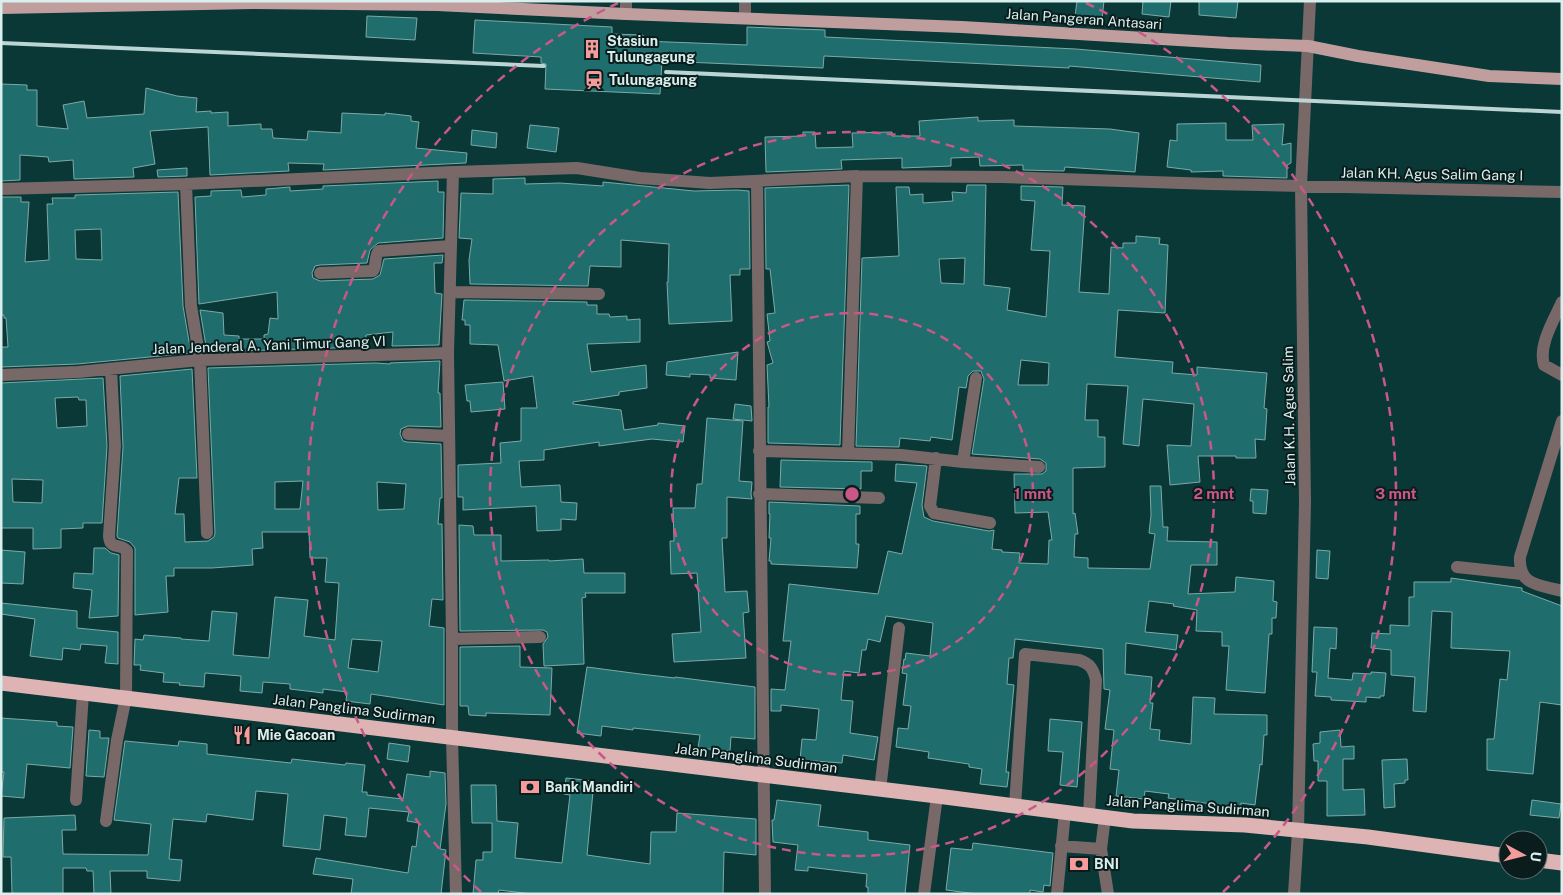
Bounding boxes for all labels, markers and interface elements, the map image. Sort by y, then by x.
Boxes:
street label: Jalan Pangeran Antasari [1005,6,1163,32]
place label: Stasiun Tulungagung [607,33,695,65]
building icon: Stasiun Tulungagung [581,38,603,60]
station icon: Tulungagung [583,69,605,91]
place label: Tulungagung [609,72,697,88]
street label: Jalan KH. Agus Salim Gang I [1341,164,1523,184]
street label: Jalan Jenderal A. Yani Timur Gang VI [152,333,386,357]
street label: Jalan K.H. Agus Salim [1280,346,1298,486]
centre of rings [843,485,861,503]
text: 1 mnt [1014,485,1052,502]
text: 2 mnt [1193,485,1235,502]
text: 3 mnt [1375,485,1417,502]
street label: Jalan Panglima Sudirman [272,691,436,727]
restaurant icon: Mie Gacoan [231,724,253,746]
place label: Mie Gacoan [257,727,335,743]
street label: Jalan Panglima Sudirman [674,740,838,776]
bank icon: Bank Mandiri [519,776,541,798]
place label: Bank Mandiri [545,779,633,795]
street label: Jalan Panglima Sudirman [1106,792,1270,820]
north arrow [1498,830,1548,880]
text: U [1527,851,1544,863]
bank icon: BNI [1068,853,1090,875]
place label: BNI [1094,856,1119,872]

